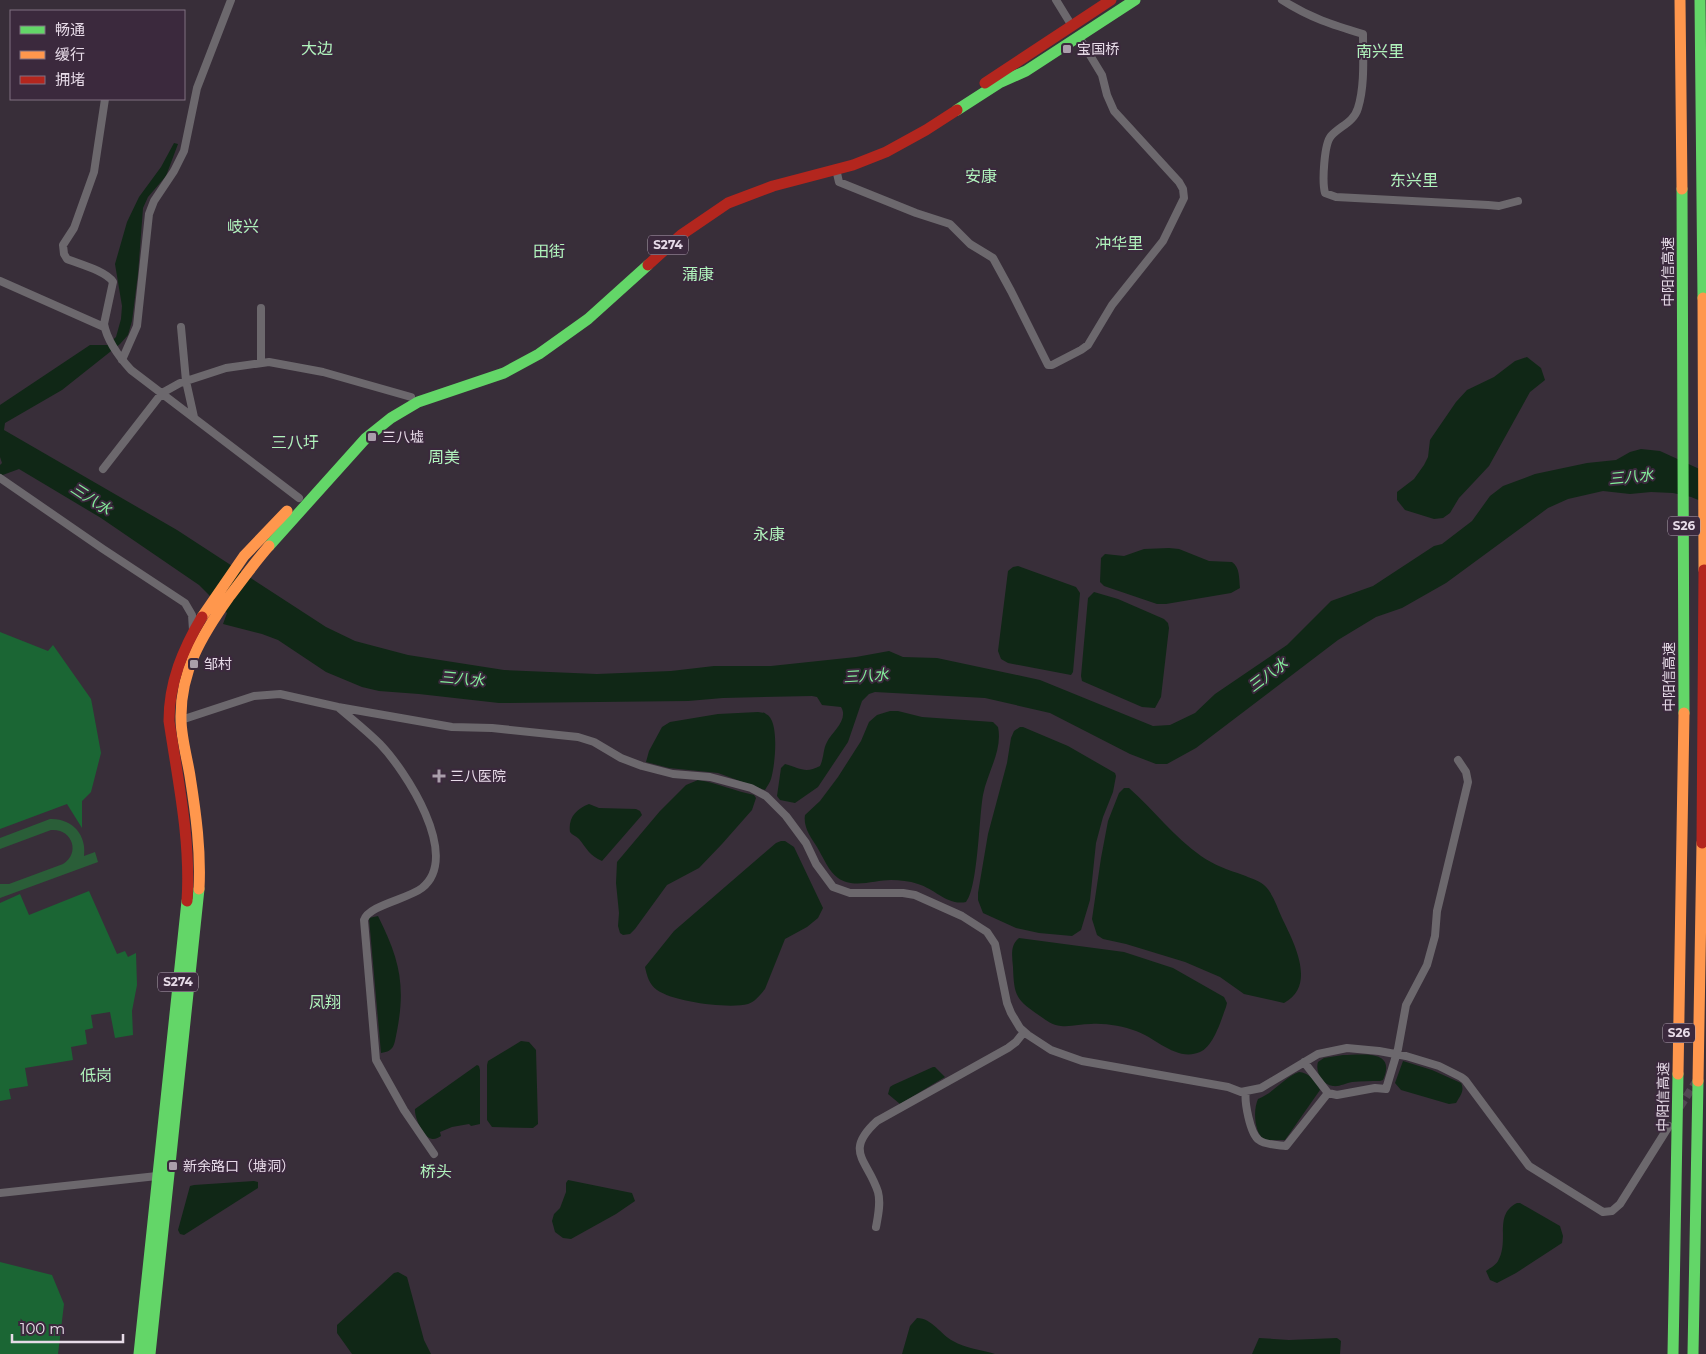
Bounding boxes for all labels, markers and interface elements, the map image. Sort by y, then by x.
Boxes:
legend [10,10,185,100]
text: 畅通 [55,20,85,39]
district label: 大边 [301,39,333,58]
place label: 宝国桥 [1077,40,1119,58]
district label: 南兴里 [1356,42,1404,61]
marker: 宝国桥 [1061,43,1073,55]
text: 缓行 [55,45,85,64]
text: 拥堵 [55,70,85,89]
district label: 安康 [965,167,997,186]
district label: 东兴里 [1390,171,1438,190]
district label: 岐兴 [227,217,259,236]
district label: 冲华里 [1095,234,1143,253]
road number: S274 [648,236,688,254]
street label: 中阳信高速 [1659,237,1677,307]
district label: 田街 [533,242,565,261]
district label: 蒲康 [682,265,714,284]
place label: 三八墟 [382,428,424,446]
marker: 三八墟 [366,431,378,443]
district label: 三八圩 [271,433,319,452]
district label: 周美 [428,448,460,467]
water label: 三八水 [1608,465,1655,488]
water label: 三八水 [67,478,116,519]
road number: S26 [1668,516,1700,536]
district label: 永康 [753,525,785,544]
street label: 中阳信高速 [1660,642,1678,712]
water label: 三八水 [1244,653,1292,696]
place label: 邹村 [204,655,232,673]
marker: 邹村 [188,658,200,670]
water label: 三八水 [843,665,890,686]
water label: 三八水 [439,667,486,690]
place label: 三八医院 [450,767,506,785]
marker: 三八医院 [432,769,446,783]
road number: S274 [158,972,198,992]
district label: 凤翔 [309,993,341,1012]
road number: S26 [1663,1024,1695,1042]
street label: 中阳信高速 [1653,1062,1673,1132]
district label: 低岗 [80,1066,112,1085]
place label: 新余路口（塘洞） [183,1157,295,1175]
marker: 新余路口（塘洞） [167,1160,179,1172]
district label: 桥头 [420,1162,452,1181]
scale bar [12,1312,124,1344]
text: 100 m [20,1319,65,1338]

